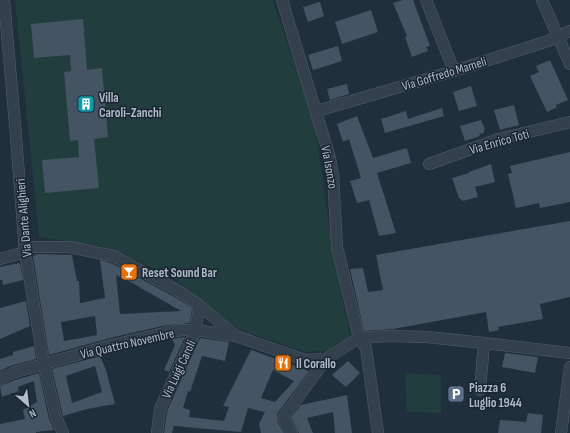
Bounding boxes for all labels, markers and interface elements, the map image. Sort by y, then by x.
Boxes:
street label: Via Goffredo Mameli [400,53,489,94]
place label: Villa Caroli-Zanchi [99,90,162,121]
building icon: Villa Caroli-Zanchi [76,94,96,114]
street label: Via Enrico Toti [468,126,531,158]
street label: Via Isonzo [317,144,341,190]
street label: Via Dante Alighieri [13,178,35,258]
bar icon: Reset Sound Bar [119,262,139,282]
place label: Reset Sound Bar [142,265,217,281]
street label: Via Quattro Novembre [79,325,176,363]
street label: Via Luigi Caroli [158,338,199,401]
restaurant icon: Il Corallo [273,353,293,373]
place label: Il Corallo [296,356,336,372]
place label: Piazza 6 Luglio 1944 [469,380,522,411]
parking icon: Piazza 6 Luglio 1944 [446,384,466,404]
north arrow [8,385,48,425]
text: N [27,406,38,421]

